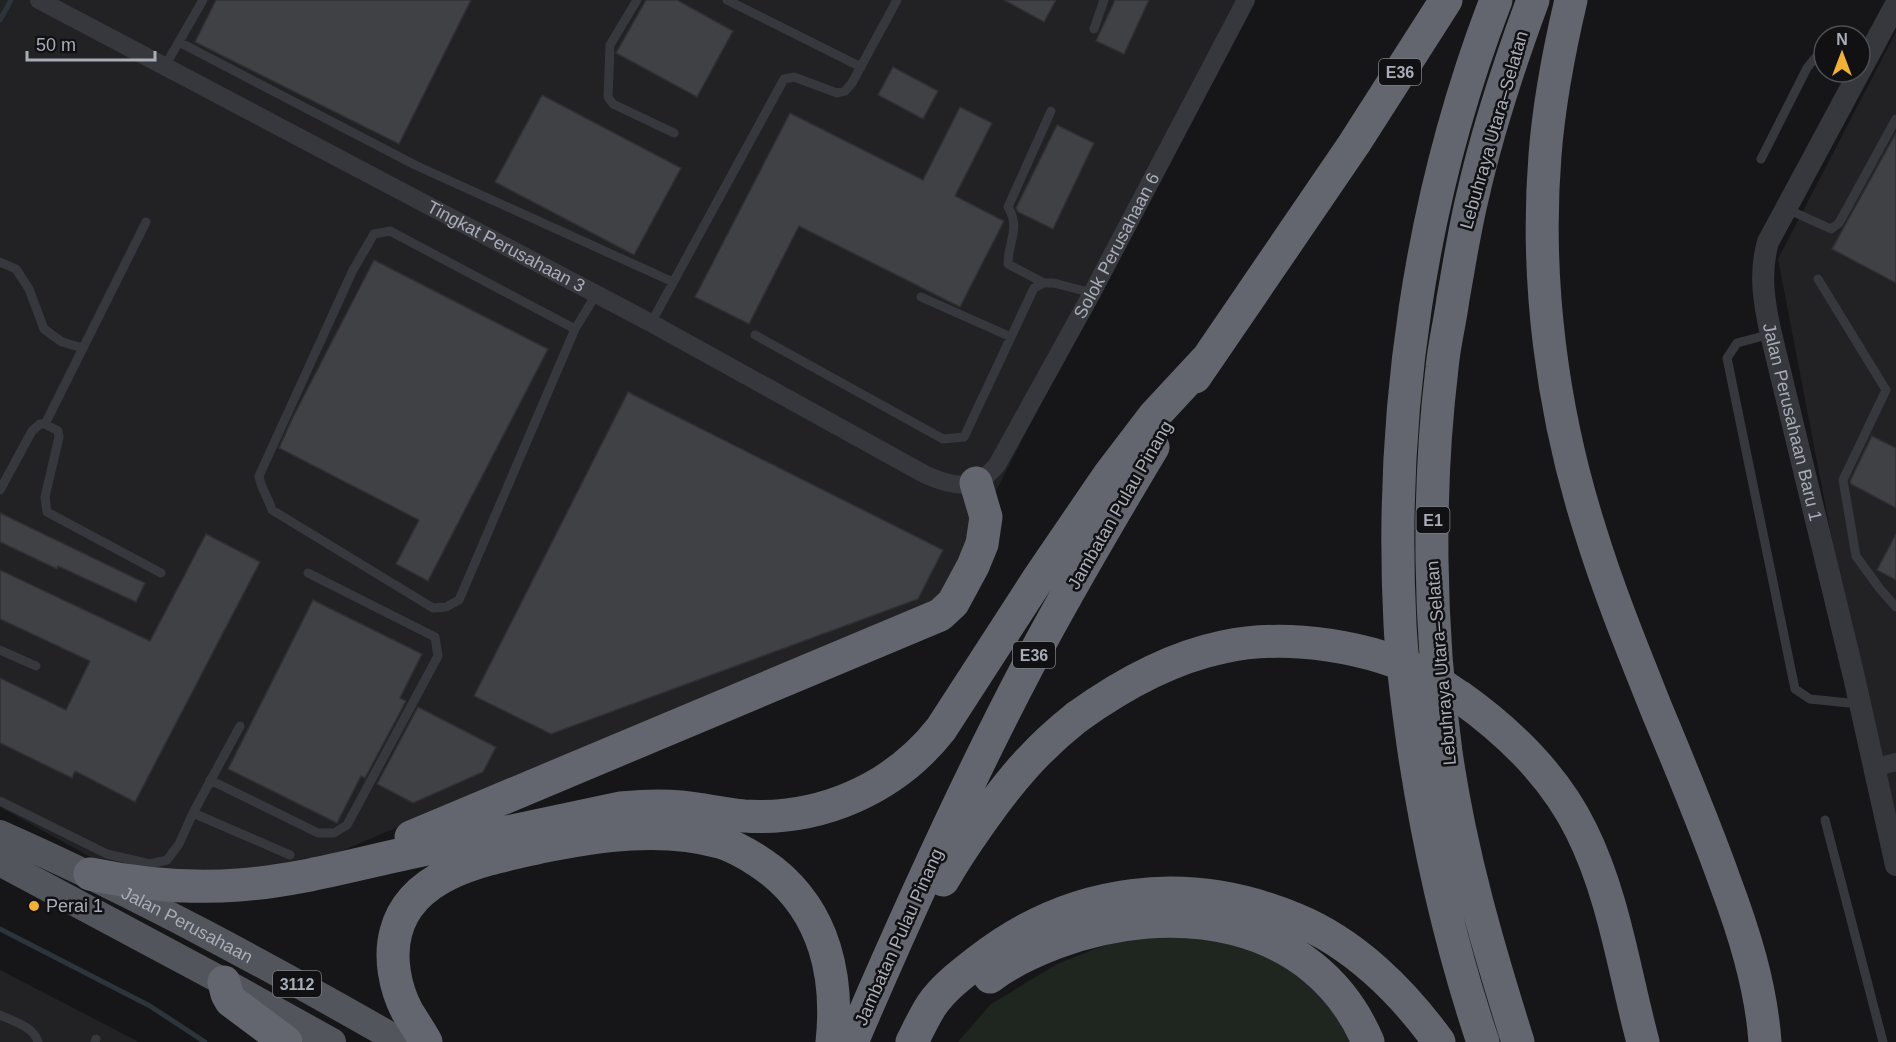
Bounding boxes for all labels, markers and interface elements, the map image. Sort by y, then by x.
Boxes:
scale bar [27,24,154,62]
north arrow [1812,24,1872,84]
street label: Lebuhraya Utara–Selatan [1456,29,1532,231]
text: N [1836,31,1848,48]
text: 50 m [36,35,76,55]
road number: E36 [1379,59,1421,85]
street label: Solok Perusahaan 6 [1070,169,1163,322]
street label: Tingkat Perusahaan 3 [424,197,588,296]
street label: Jalan Perusahaan Baru 1 [1759,321,1826,523]
street label: Jambatan Pulau Pinang [1064,417,1176,593]
road number: E1 [1416,507,1450,533]
street label: Lebuhraya Utara–Selatan [1422,560,1460,766]
road number: E36 [1013,642,1055,668]
street label: Jambatan Pulau Pinang [851,846,947,1028]
street label: Jalan Perusahaan [118,883,256,967]
place label: Perai 1 [46,896,103,916]
marker: Perai 1 [27,899,41,913]
road number: 3112 [273,971,321,997]

